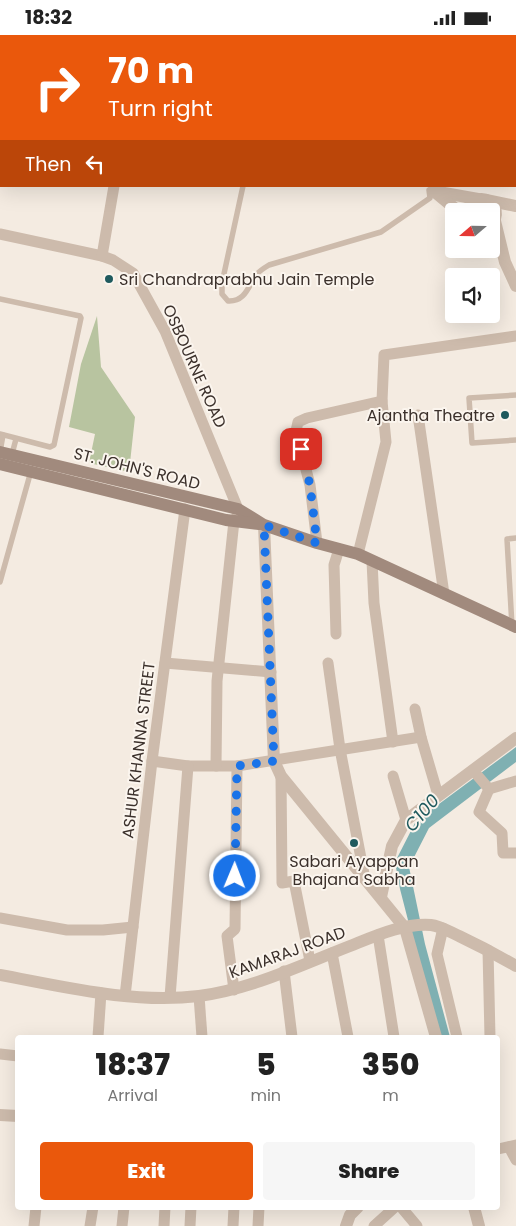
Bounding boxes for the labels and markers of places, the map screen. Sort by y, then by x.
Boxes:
place label: Sri Chandraprabhu Jain Temple [119,268,375,291]
marker: Sri Chandraprabhu Jain Temple [103,273,115,285]
place label: Ajantha Theatre [367,404,495,427]
marker: Ajantha Theatre [499,409,511,421]
pin [280,428,322,470]
marker: Sabari Ayappan Bhajana Sabha [348,837,360,849]
place label: Sabari Ayappan Bhajana Sabha [289,850,419,891]

